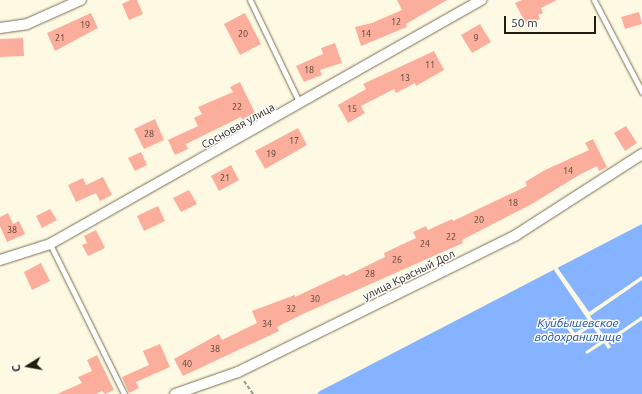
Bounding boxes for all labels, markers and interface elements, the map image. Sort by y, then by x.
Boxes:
scale bar [506,8,598,34]
text: 50 m [511,16,538,29]
house number: 12 [391,17,401,27]
house number: 19 [80,20,90,30]
house number: 20 [238,29,248,39]
house number: 14 [361,29,371,39]
house number: 21 [55,33,65,43]
house number: 9 [473,33,479,43]
house number: 11 [425,60,435,70]
house number: 18 [304,65,314,75]
house number: 13 [400,73,410,83]
street label: Сосновая улица [199,100,277,152]
house number: 22 [232,102,242,112]
house number: 15 [347,104,357,114]
house number: 28 [144,129,154,139]
house number: 17 [289,136,299,146]
house number: 19 [266,149,276,159]
house number: 14 [563,166,573,176]
house number: 21 [220,173,230,183]
house number: 18 [508,198,518,208]
house number: 20 [474,215,484,225]
house number: 38 [7,225,17,235]
house number: 22 [446,232,456,242]
house number: 24 [420,239,430,249]
street label: улица Красный Дол [361,247,457,303]
house number: 26 [392,255,402,265]
house number: 28 [365,269,375,279]
house number: 30 [310,294,320,304]
house number: 32 [286,304,296,314]
water label: Куйбышевское водохранилище [535,316,621,344]
house number: 34 [262,319,272,329]
house number: 38 [210,344,220,354]
north arrow [8,346,48,386]
house number: 40 [182,359,192,369]
text: С [10,364,23,373]

